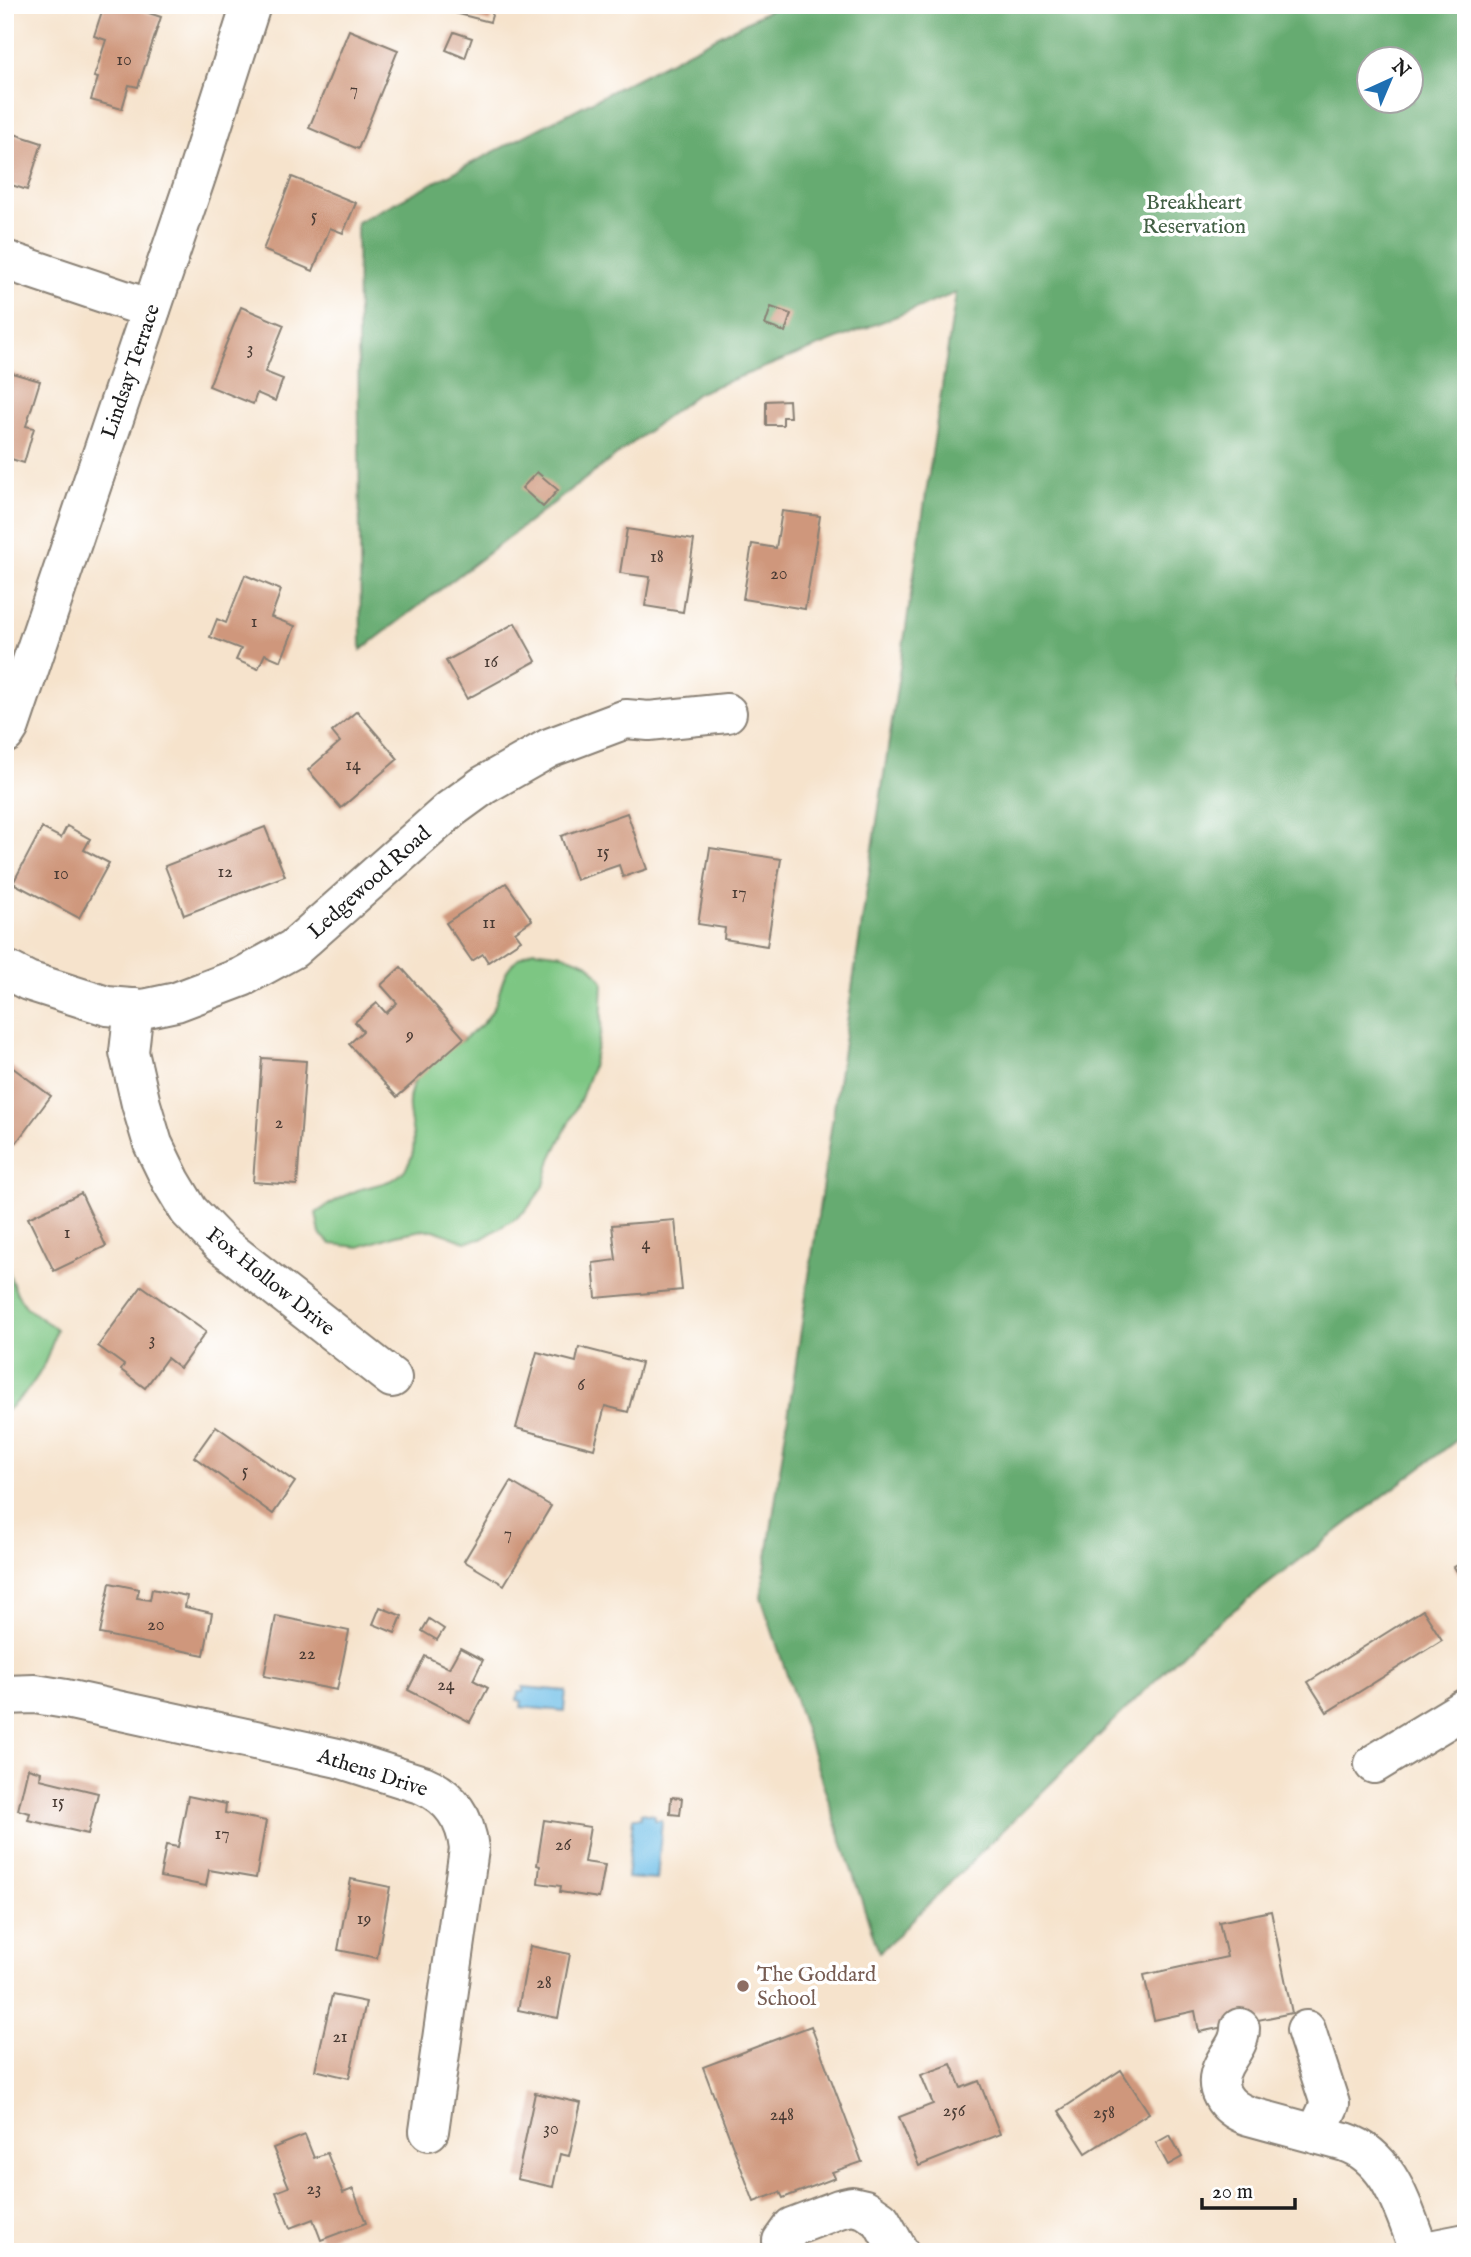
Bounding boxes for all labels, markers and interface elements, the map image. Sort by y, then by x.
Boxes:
north arrow [1356,46,1426,116]
house number: 10 [116,49,132,72]
text: N [1385,54,1415,84]
house number: 7 [350,79,358,102]
park label: Breakheart Reservation [1142,190,1246,241]
house number: 5 [311,205,318,228]
street label: Lindsay Terrace [96,300,167,442]
house number: 3 [247,338,253,361]
house number: 18 [650,546,664,569]
house number: 20 [770,563,788,586]
house number: 1 [251,611,257,634]
house number: 16 [484,651,499,674]
house number: 14 [345,754,361,777]
street label: Ledgewood Road [303,820,438,946]
house number: 15 [596,841,610,864]
house number: 12 [217,861,233,884]
house number: 10 [53,863,69,886]
house number: 17 [731,882,747,905]
house number: 11 [482,912,496,935]
house number: 9 [405,1024,414,1047]
house number: 2 [275,1112,283,1135]
house number: 1 [64,1222,70,1245]
street label: Fox Hollow Drive [200,1222,340,1343]
house number: 4 [642,1233,651,1256]
house number: 3 [149,1329,155,1352]
house number: 6 [577,1374,585,1397]
house number: 5 [242,1460,249,1483]
house number: 7 [504,1523,512,1546]
house number: 20 [147,1614,165,1637]
house number: 22 [299,1643,315,1666]
house number: 24 [437,1674,455,1697]
street label: Athens Drive [313,1743,431,1804]
house number: 15 [51,1791,65,1814]
house number: 17 [214,1823,230,1846]
house number: 26 [555,1834,571,1857]
house number: 19 [357,1908,371,1931]
place label: The Goddard School [757,1962,877,2013]
house number: 28 [536,1972,552,1995]
marker: The Goddard School [735,1978,751,1994]
house number: 21 [332,2026,348,2049]
house number: 256 [943,2100,966,2123]
house number: 258 [1093,2102,1115,2125]
house number: 248 [770,2104,794,2127]
house number: 30 [543,2118,559,2141]
scale bar [1202,2166,1294,2210]
house number: 23 [306,2178,322,2201]
text: 20 m [1212,2179,1253,2206]

